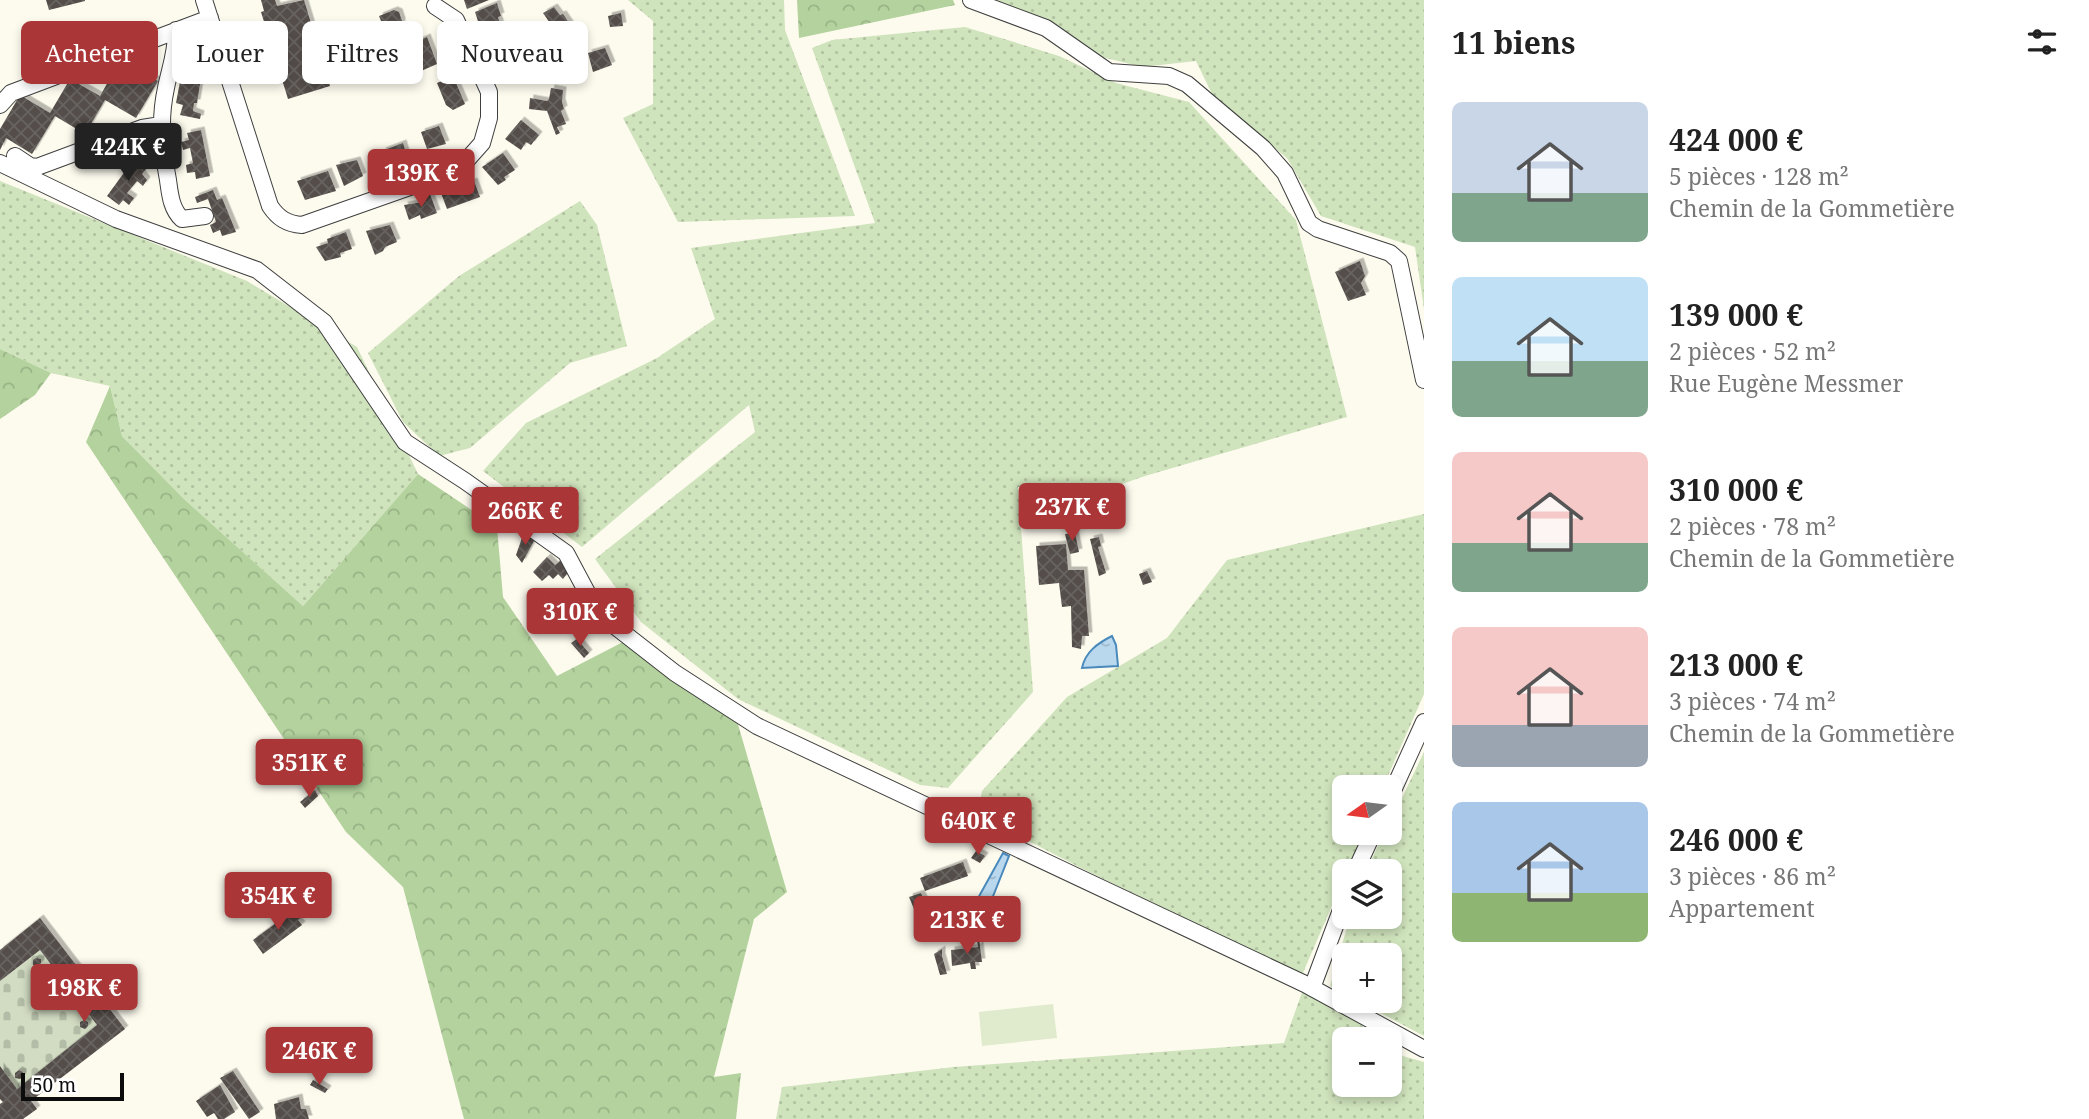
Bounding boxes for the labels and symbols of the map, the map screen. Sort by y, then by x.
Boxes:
pin: 424K € [71,124,185,183]
pin: 139K € [364,150,478,209]
pin: 237K € [1015,484,1129,543]
pin: 266K € [468,488,582,547]
pin: 310K € [523,588,637,648]
pin: 351K € [252,740,366,799]
north arrow [1332,775,1402,845]
pin: 640K € [921,798,1035,857]
pin: 354K € [221,872,335,932]
pin: 213K € [910,897,1024,956]
pin: 198K € [27,964,141,1024]
pin: 246K € [262,1028,376,1087]
scale bar [21,1070,124,1102]

